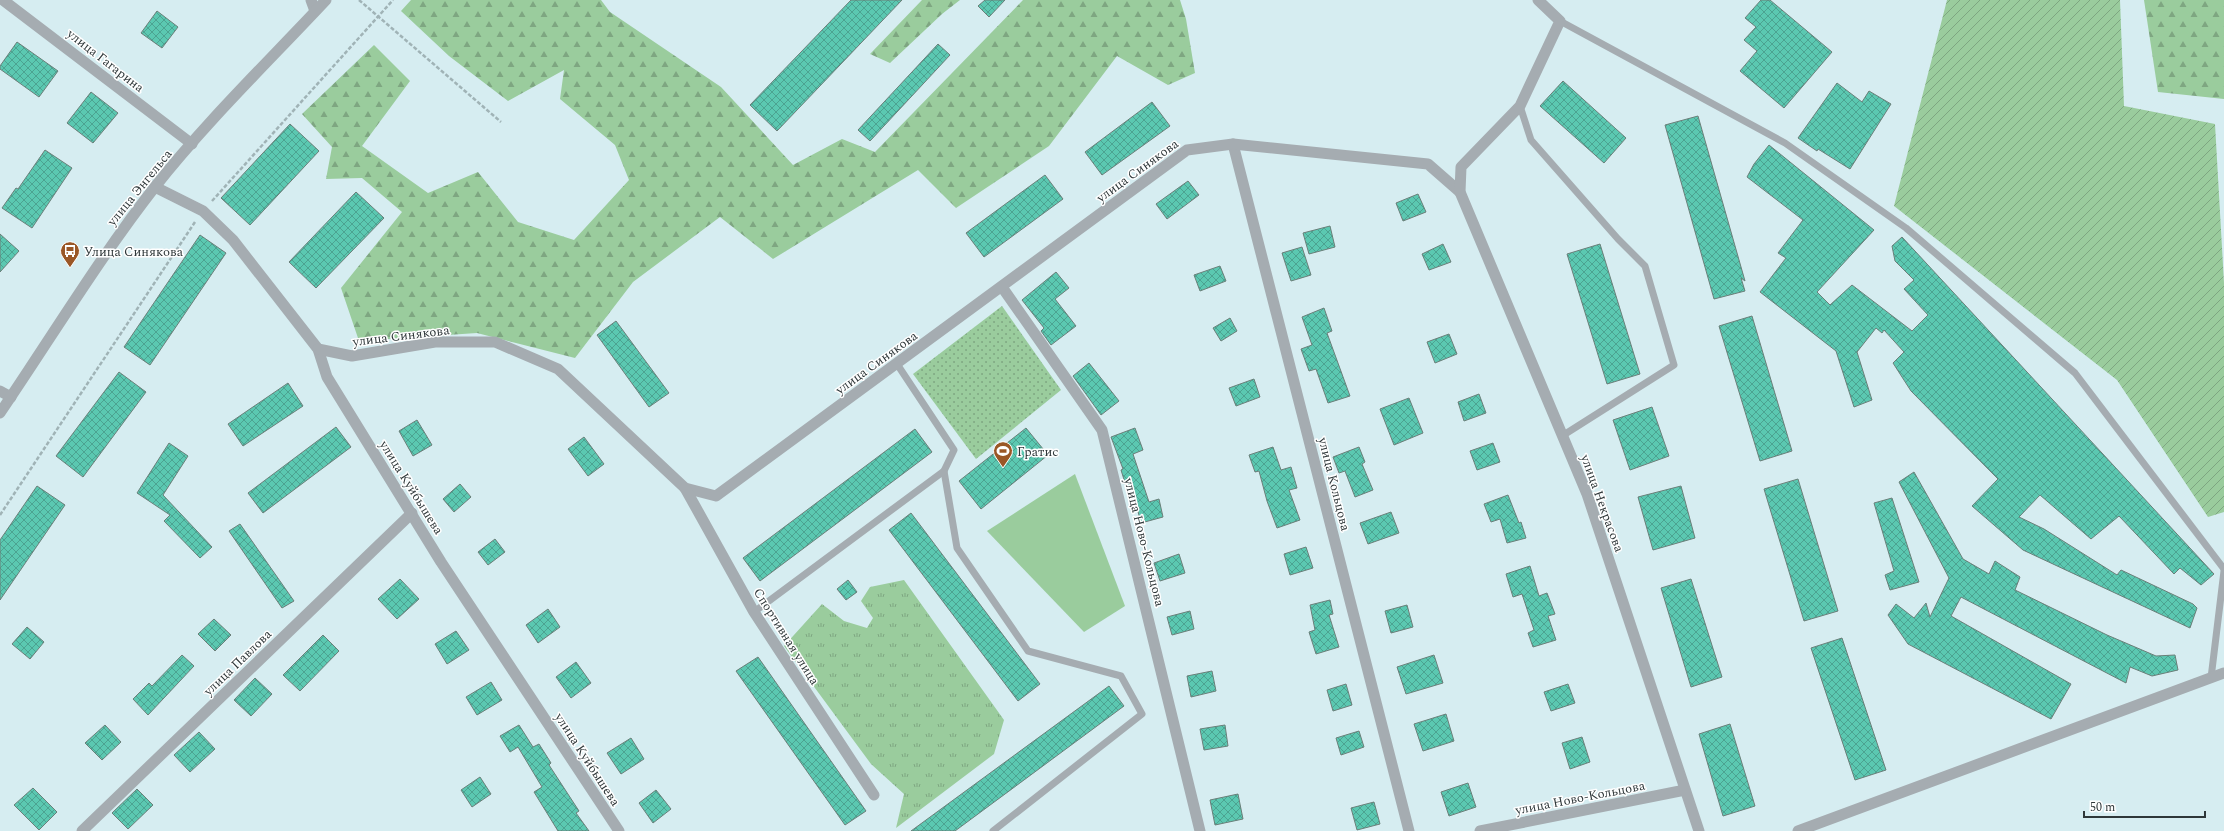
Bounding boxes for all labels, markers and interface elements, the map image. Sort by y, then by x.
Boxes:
street label: улица Гагарина [62,24,149,98]
street label: улица Синякова [1091,134,1183,208]
street label: улица Энгельса [102,144,177,231]
bus stop icon: Улица Синякова [59,240,81,268]
place label: Улица Синякова [84,242,184,262]
street label: улица Синякова [351,320,451,352]
street label: улица Синякова [830,326,922,400]
street label: улица Кольцова [1312,434,1355,534]
street label: улица Куйбышева [374,436,449,539]
sports icon: Гратис [992,440,1014,468]
place label: Гратис [1017,442,1058,462]
street label: улица Некрасова [1575,451,1629,556]
street label: улица Ново-Кольцова [1118,475,1170,609]
street label: Спортивная улица [748,584,824,690]
street label: улица Павлова [198,624,277,701]
street label: улица Куйбышева [549,708,625,811]
street label: улица Ново-Кольцова [1513,775,1647,821]
scale bar [2084,793,2205,819]
text: 50 m [2090,798,2115,817]

